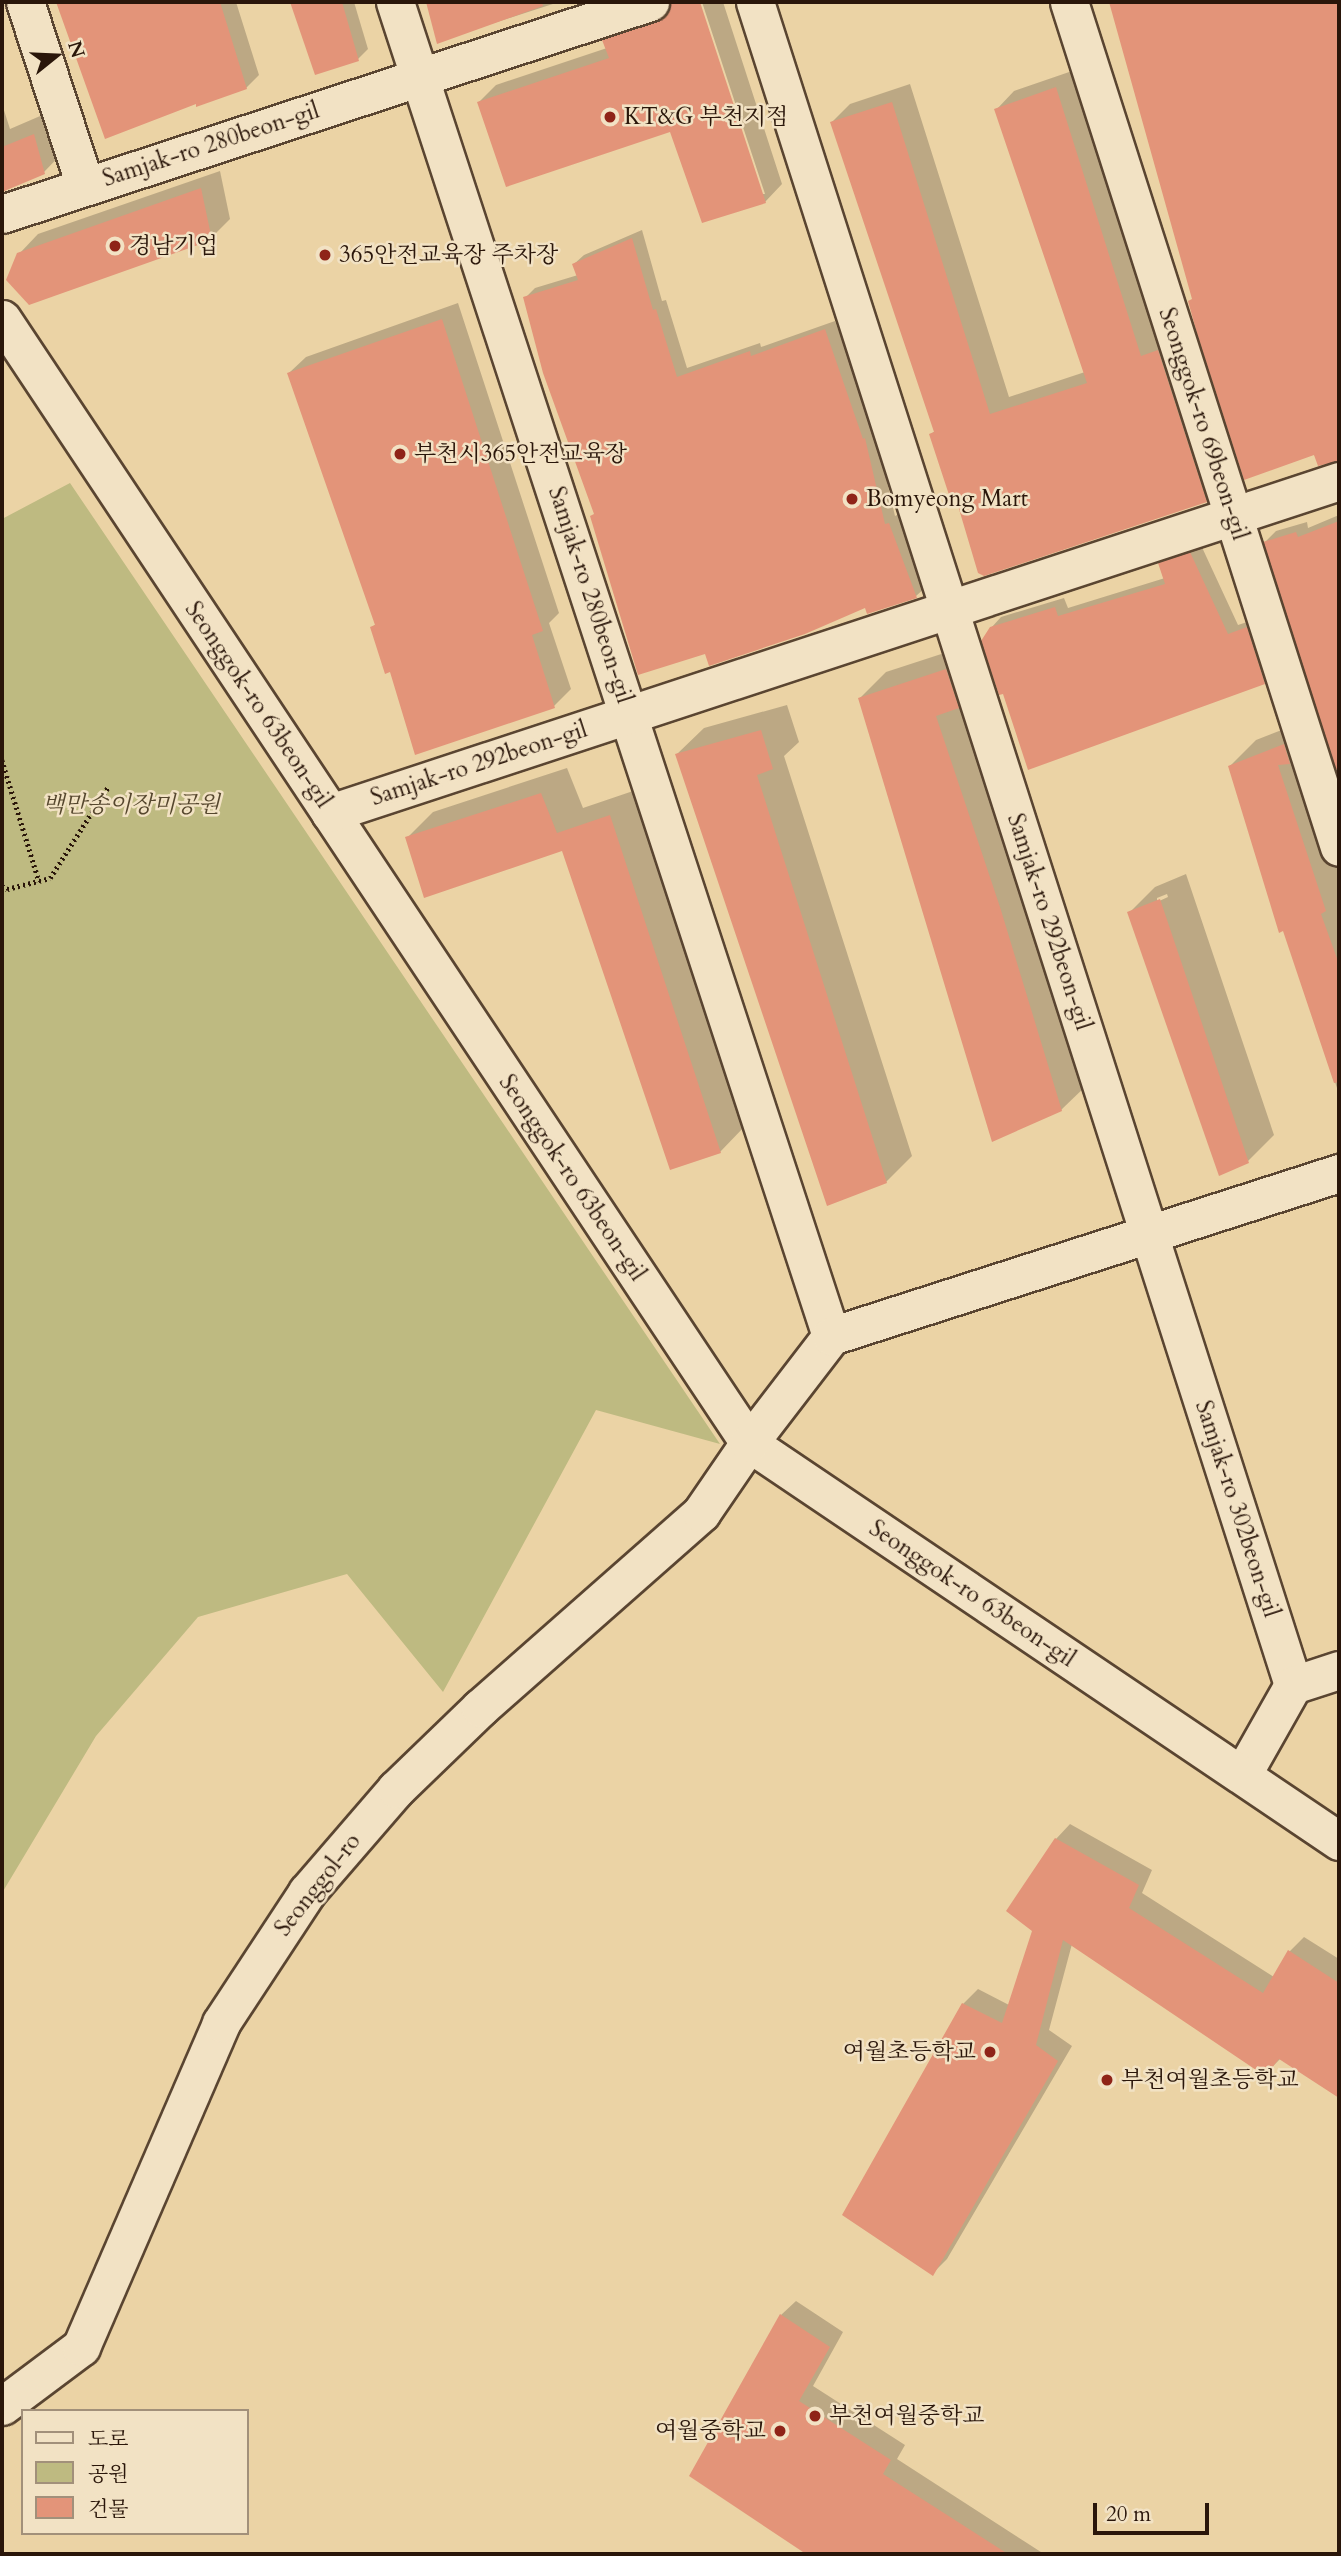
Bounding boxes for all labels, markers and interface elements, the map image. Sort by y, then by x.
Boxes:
north arrow [21,21,91,91]
text: N [61,38,91,61]
street label: Samjak-ro 280beon-gil [99,97,323,193]
place label: KT&G 부천지점 [624,103,788,131]
marker: KT&G 부천지점 [602,109,618,125]
place label: 경남기업 [129,232,218,260]
marker: 경남기업 [107,238,123,254]
place label: 365안전교육장 주차장 [339,241,558,269]
marker: 365안전교육장 주차장 [317,247,333,263]
street label: Seonggok-ro 69beon-gil [1152,304,1254,544]
place label: 부천시365안전교육장 [414,440,627,468]
marker: 부천시365안전교육장 [392,446,408,462]
street label: Samjak-ro 280beon-gil [542,483,638,707]
place label: Bomyeong Mart [866,485,1028,513]
marker: Bomyeong Mart [844,491,860,507]
street label: Seonggok-ro 63beon-gil [179,597,337,813]
street label: Samjak-ro 292beon-gil [367,716,591,812]
park label: 백만송이장미공원 [42,791,220,819]
street label: Samjak-ro 292beon-gil [1001,810,1097,1034]
street label: Seonggok-ro 63beon-gil [493,1070,651,1286]
street label: Samjak-ro 302beon-gil [1189,1397,1285,1621]
street label: Seonggok-ro 63beon-gil [864,1515,1080,1673]
street label: Seonggol-ro [269,1828,367,1942]
place label: 여월초등학교 [843,2038,976,2066]
marker: 여월초등학교 [982,2044,998,2060]
place label: 부천여월초등학교 [1121,2066,1299,2094]
marker: 부천여월초등학교 [1099,2072,1115,2088]
place label: 부천여월중학교 [829,2402,985,2430]
marker: 부천여월중학교 [807,2408,823,2424]
legend [21,2409,248,2535]
place label: 여월중학교 [655,2417,766,2445]
marker: 여월중학교 [772,2423,788,2439]
text: 도로 [88,2425,129,2454]
text: 공원 [88,2460,129,2489]
scale bar [1096,2490,1212,2534]
text: 건물 [88,2495,129,2524]
text: 20 m [1106,2500,1151,2529]

